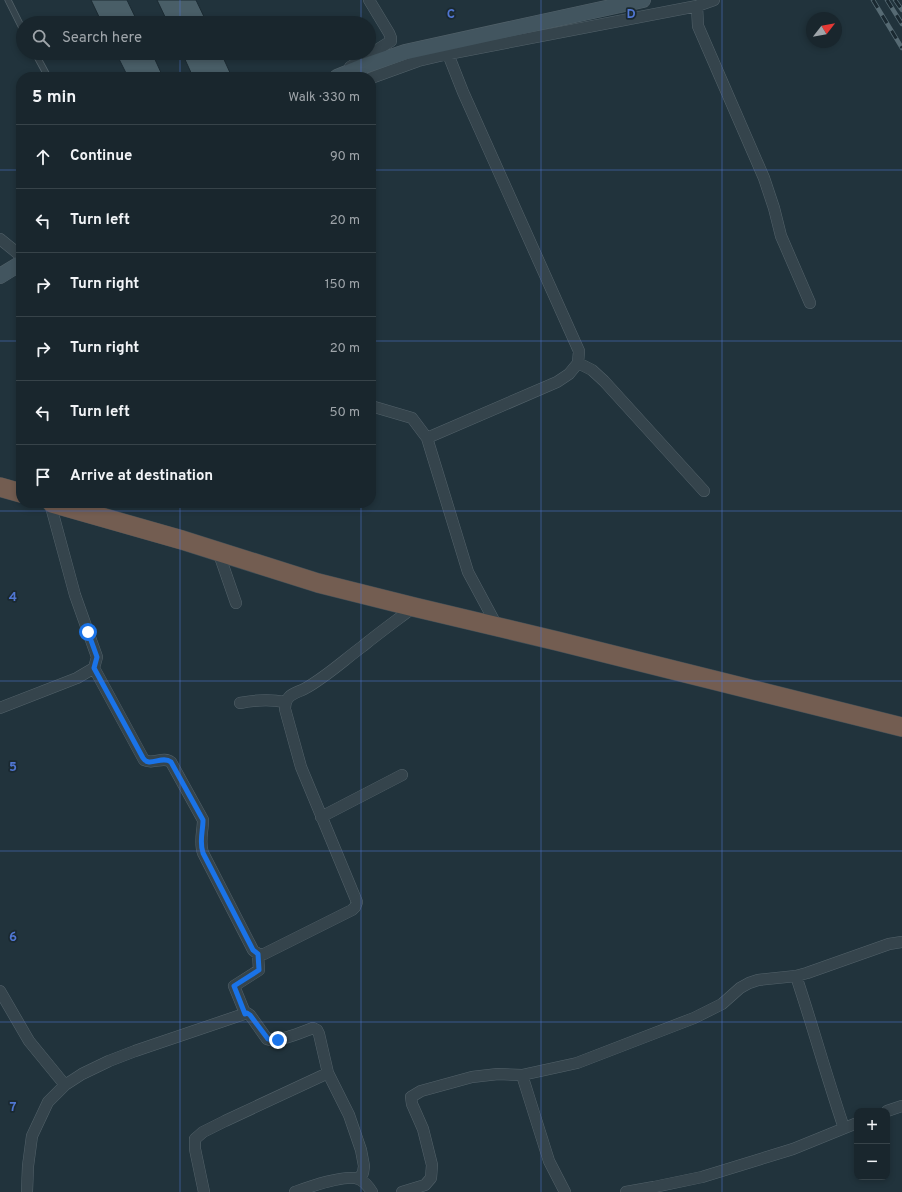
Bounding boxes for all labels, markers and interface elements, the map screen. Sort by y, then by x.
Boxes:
text: C [447,7,455,23]
text: D [626,7,636,23]
north arrow [806,12,842,48]
search box [16,16,376,60]
icon: search [30,27,52,49]
text: Search here [62,29,142,48]
text: 5 min [32,87,76,109]
text: Walk · 330 m [288,90,360,106]
icon: ahead [32,146,54,168]
text: Continue [70,147,132,166]
text: 90 m [330,149,360,165]
icon: left [32,210,54,232]
text: Turn left [70,211,130,230]
text: 20 m [330,213,360,229]
icon: right [32,274,54,296]
text: Turn right [70,275,139,294]
text: 150 m [325,277,360,293]
icon: right [32,338,54,360]
text: Turn right [70,339,139,358]
text: 20 m [330,341,360,357]
icon: left [32,402,54,424]
text: Turn left [70,403,130,422]
text: 50 m [330,405,360,421]
icon: arrive [32,466,54,488]
text: Arrive at destination [70,467,213,486]
text: 4 [9,590,17,606]
route start [79,623,97,641]
text: 5 [9,760,17,776]
text: 6 [9,930,17,946]
route end [269,1031,287,1049]
text: 7 [10,1100,17,1116]
map controls [854,1108,890,1180]
button: + [854,1108,890,1144]
button: − [854,1144,890,1180]

